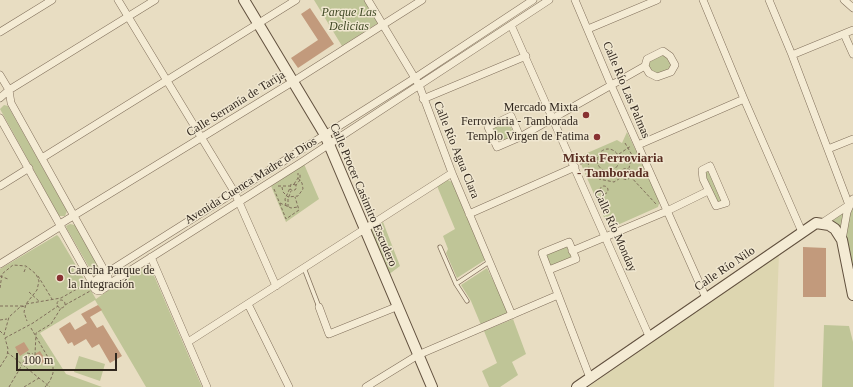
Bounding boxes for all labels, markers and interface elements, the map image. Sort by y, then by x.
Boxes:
park label: Parque Las Delicias [321,6,377,34]
street label: Calle Río Las Palmas [599,39,653,141]
street label: Calle Serranía de Tarija [184,68,288,140]
street label: Calle Río Agua Clara [430,99,482,201]
place label: Mercado Mixta Ferroviaria - Tamborada [461,101,578,129]
marker: Mercado Mixta Ferroviaria - Tamborada [581,110,591,120]
street label: Calle Procer Casimiro Escudero [326,121,400,269]
place label: Templo Virgen de Fatima [466,130,589,144]
marker: Templo Virgen de Fatima [592,132,602,142]
street label: Avenida Cuenca Madre de Dios [182,134,320,228]
district label: Mixta Ferroviaria - Tamborada [563,151,663,182]
street label: Calle Río Monday [590,188,640,274]
street label: Calle Río Nilo [692,243,758,295]
place label: Cancha Parque de la Integración [68,264,155,292]
marker: Cancha Parque de la Integración [55,273,65,283]
scale bar [18,345,119,371]
text: 100 m [23,353,53,367]

